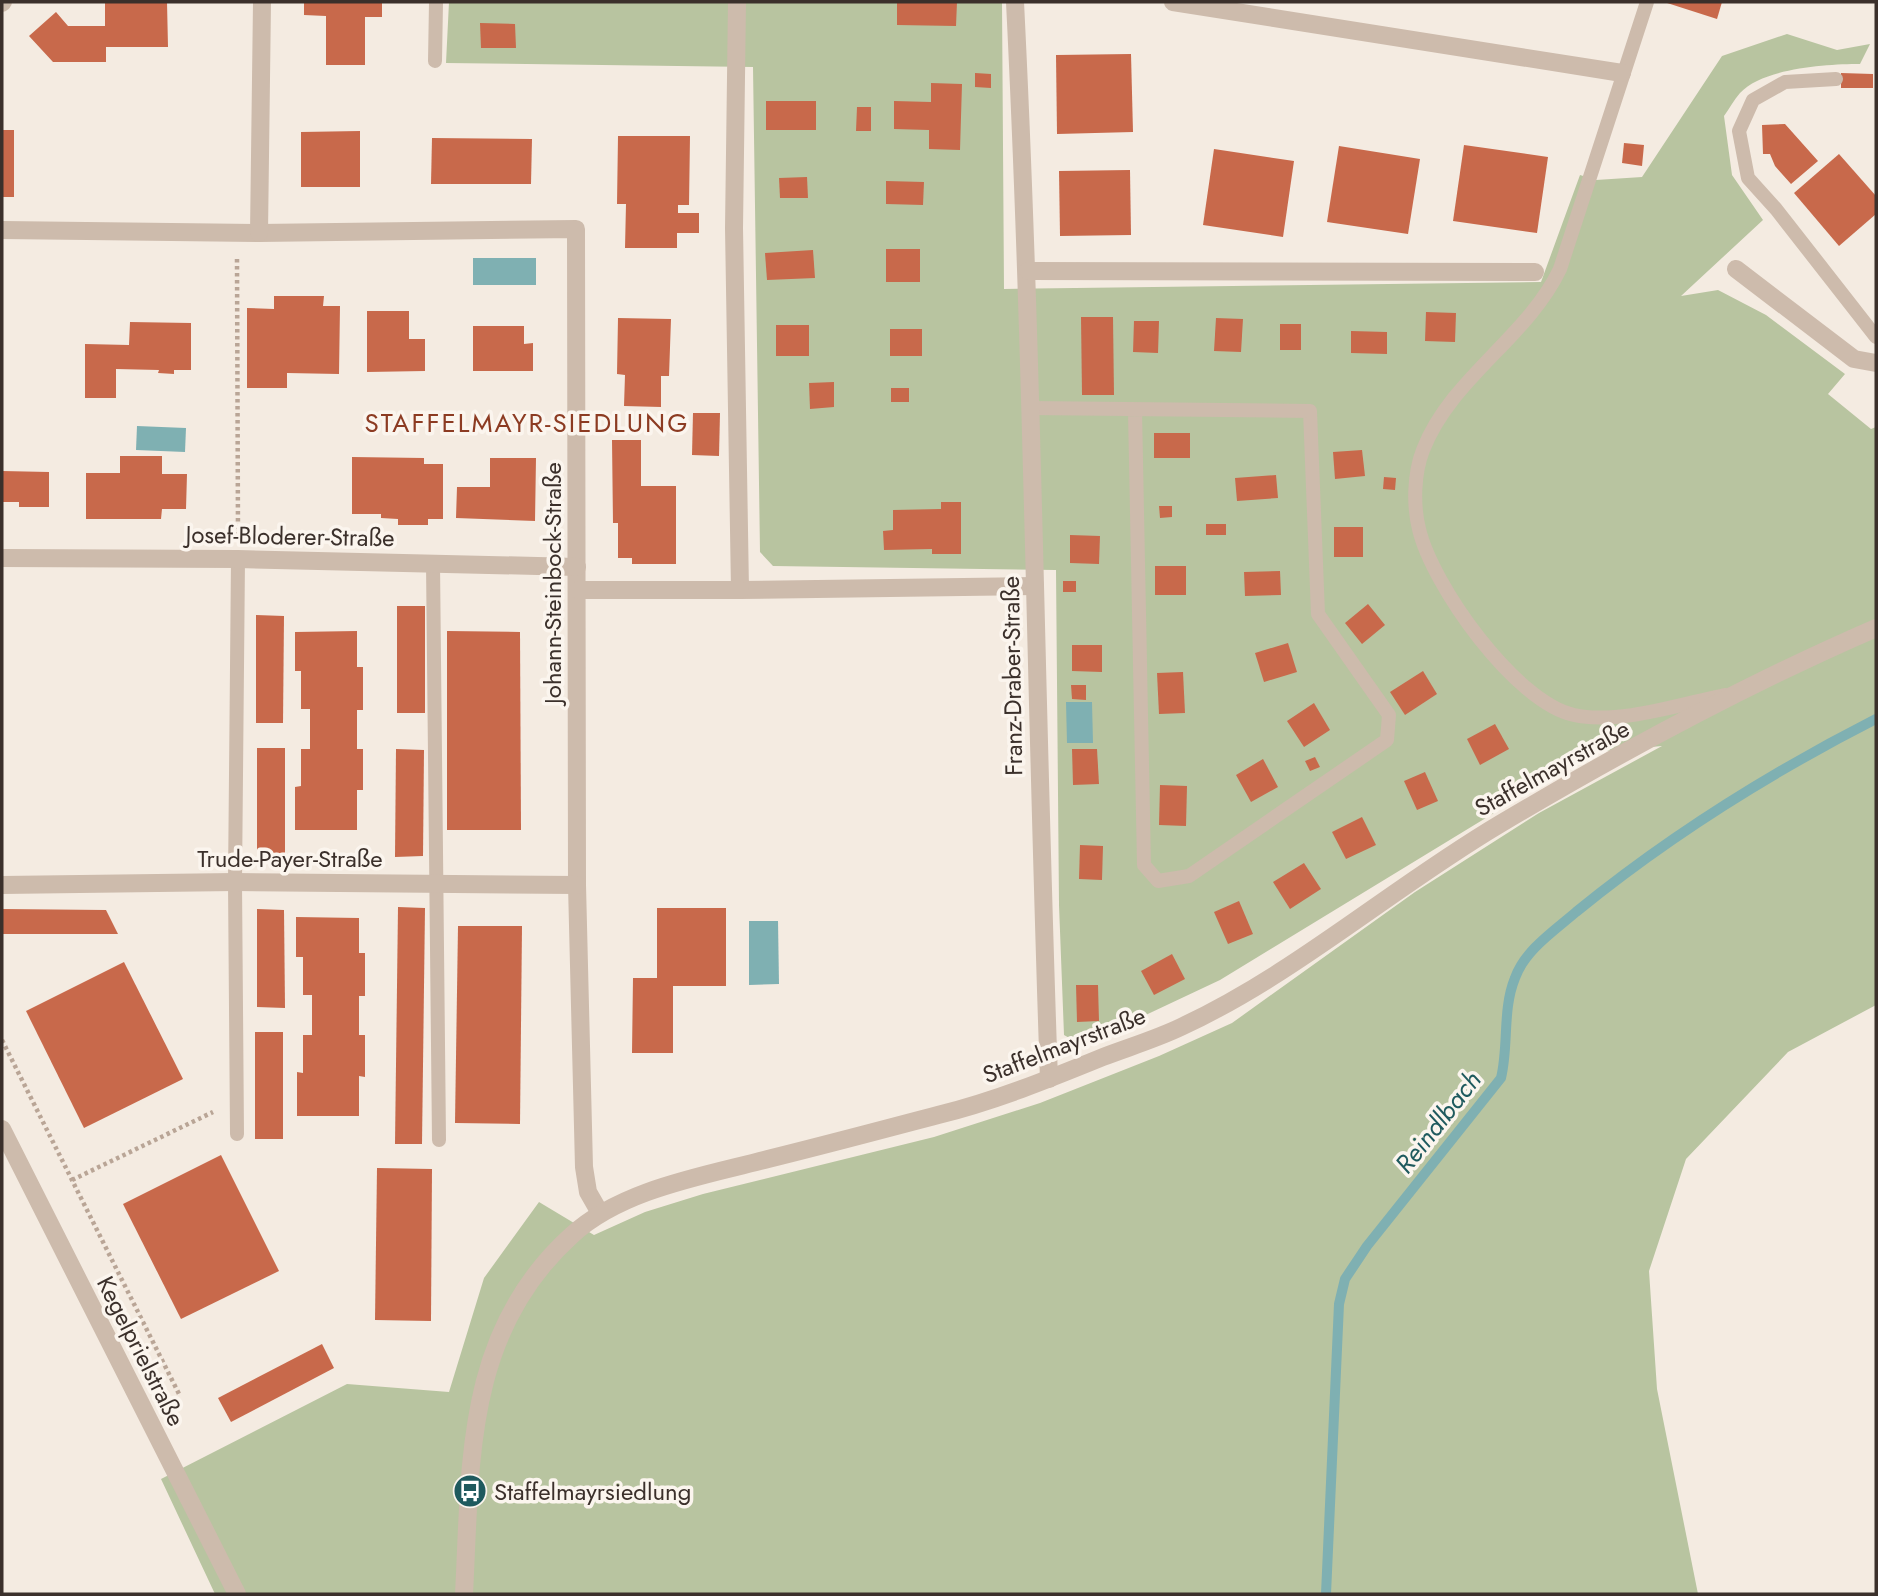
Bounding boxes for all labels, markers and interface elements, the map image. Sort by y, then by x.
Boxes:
district label: STAFFELMAYR-SIEDLUNG [365,404,689,442]
street label: Johann-Steinbock-Straße [535,462,570,707]
street label: Josef-Bloderer-Straße [182,517,395,555]
street label: Franz-Draber-Straße [993,576,1031,776]
street label: Staffelmayrstraße [1468,711,1636,825]
street label: Trude-Payer-Straße [197,841,383,876]
street label: Staffelmayrstraße [977,998,1151,1092]
water label: Reindlbach [1386,1063,1490,1181]
street label: Kegelprielstraße [88,1270,194,1432]
bus stop icon: Staffelmayrsiedlung [451,1472,489,1510]
place label: Staffelmayrsiedlung [494,1474,691,1509]

